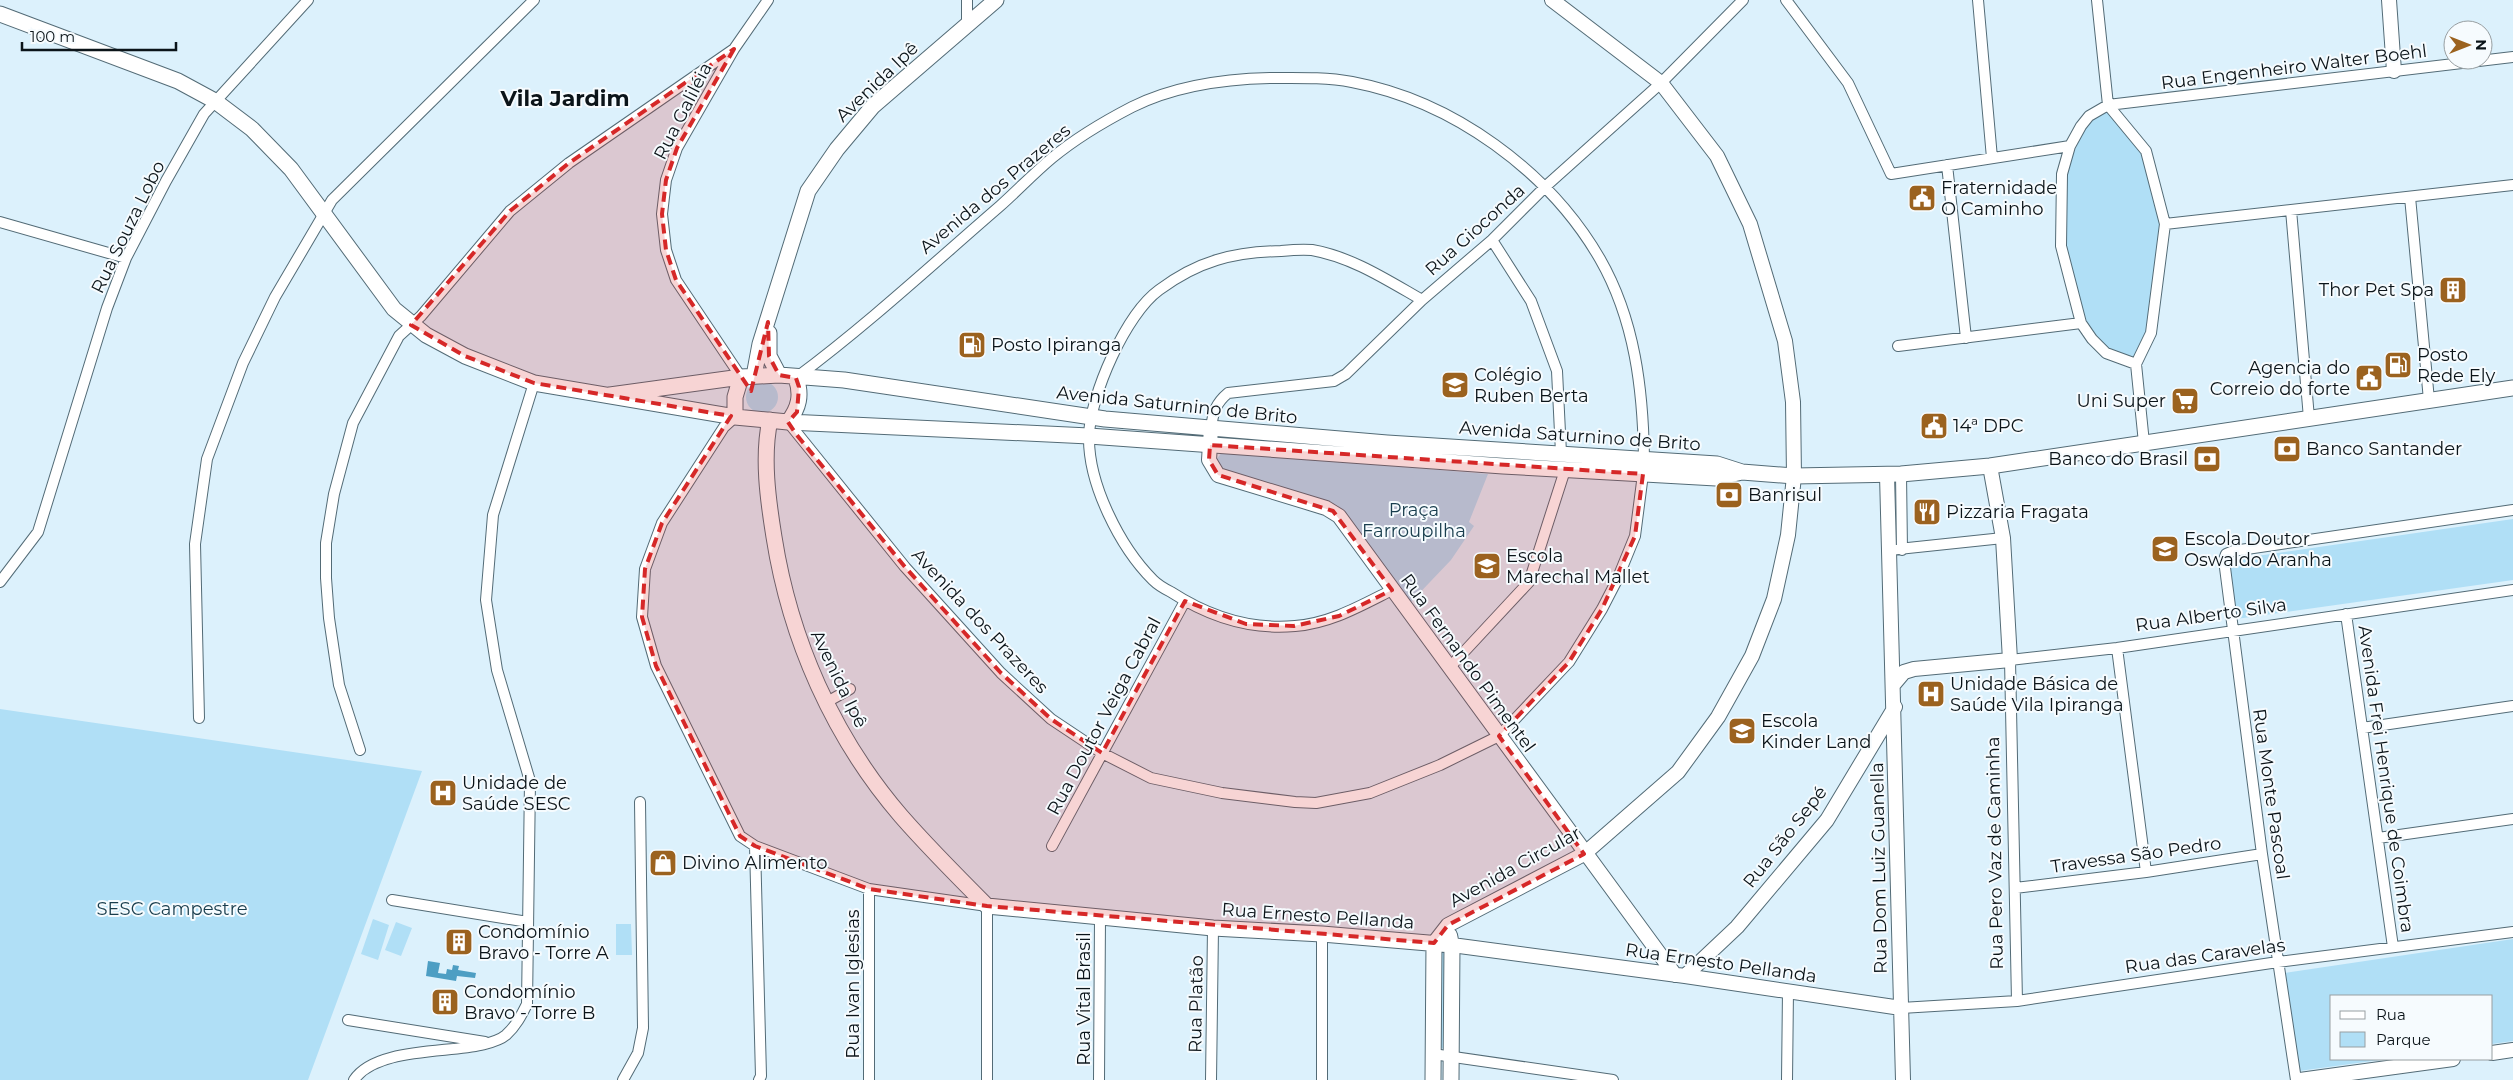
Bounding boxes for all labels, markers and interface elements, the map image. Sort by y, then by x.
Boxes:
scale bar [22,20,176,52]
north arrow [2443,20,2493,70]
text: 100 m [30,27,75,46]
street label: Avenida Ipê [831,37,923,127]
text: N [2472,39,2490,51]
street label: Rua Engenheiro Walter Boehl [2160,40,2428,94]
street label: Rua Galiléia [649,59,717,163]
district label: Vila Jardim [499,85,630,112]
street label: Avenida dos Prazeres [915,119,1075,259]
street label: Rua Souza Lobo [86,157,170,297]
place label: Fraternidade O Caminho [1941,177,2057,220]
street label: Rua Gioconda [1421,179,1529,281]
public building icon: Fraternidade O Caminho [1907,183,1937,213]
building icon: Thor Pet Spa [2438,275,2468,305]
place label: Thor Pet Spa [2319,279,2434,301]
fuel station icon: Posto Ipiranga [957,330,987,360]
place label: Posto Ipiranga [991,334,1121,356]
place label: Posto Rede Ely [2417,344,2495,387]
fuel station icon: Posto Rede Ely [2383,350,2413,380]
place label: Agencia do Correio do forte [2210,357,2350,400]
public building icon: Agencia do Correio do forte [2354,363,2384,393]
place label: Colégio Ruben Berta [1474,364,1589,407]
school or university icon: Colégio Ruben Berta [1440,370,1470,400]
street label: Avenida Saturnino de Brito [1055,381,1299,429]
supermarket icon: Uni Super [2170,386,2200,416]
place label: Uni Super [2077,390,2166,412]
public building icon: 14ª DPC [1919,411,1949,441]
place label: 14ª DPC [1953,415,2024,437]
street label: Avenida Saturnino de Brito [1458,417,1702,455]
bank icon: Banco Santander [2272,434,2302,464]
place label: Banco Santander [2306,438,2462,460]
bank icon: Banco do Brasil [2192,444,2222,474]
place label: Banco do Brasil [2048,448,2188,470]
bank icon: Banrisul [1714,480,1744,510]
place label: Banrisul [1748,484,1822,506]
restaurant icon: Pizzaria Fragata [1912,497,1942,527]
park label: Praça Farroupilha [1362,499,1466,542]
place label: Pizzaria Fragata [1946,501,2089,523]
place label: Escola Doutor Oswaldo Aranha [2184,528,2332,571]
school or university icon: Escola Doutor Oswaldo Aranha [2150,534,2180,564]
street label: Avenida dos Prazeres [907,544,1053,698]
place label: Escola Marechal Mallet [1506,545,1650,588]
school or university icon: Escola Marechal Mallet [1472,551,1502,581]
street label: Rua Fernando Pimentel [1396,569,1540,757]
street label: Rua Alberto Silva [2134,593,2288,637]
street label: Rua Doutor Veiga Cabral [1042,613,1166,819]
street label: Avenida Frei Henrique de Coimbra [2354,624,2418,934]
street label: Avenida Ipê [806,627,872,732]
place label: Unidade Básica de Saúde Vila Ipiranga [1950,673,2124,716]
hospital icon: Unidade Básica de Saúde Vila Ipiranga [1916,679,1946,709]
street label: Rua Monte Pascoal [2248,707,2294,881]
place label: Escola Kinder Land [1761,710,1871,753]
school or university icon: Escola Kinder Land [1727,716,1757,746]
street label: Rua Pero Vaz de Caminha [1982,736,2008,970]
street label: Rua Dom Luiz Guanella [1866,762,1892,974]
place label: Unidade de Saúde SESC [462,772,571,815]
hospital icon: Unidade de Saúde SESC [428,778,458,808]
street label: Rua São Sepé [1738,782,1832,892]
street label: Avenida Circular [1445,822,1585,912]
street label: Travessa São Pedro [2049,832,2223,878]
shop icon: Divino Alimento [648,848,678,878]
place label: Divino Alimento [682,852,827,874]
park label: SESC Campestre [96,898,248,920]
street label: Rua Ernesto Pellanda [1221,898,1415,934]
street label: Rua Ivan Iglesias [842,909,864,1059]
place label: Condomínio Bravo - Torre A [478,921,609,964]
building icon: Condomínio Bravo - Torre A [444,927,474,957]
street label: Rua Vital Brasil [1073,932,1095,1066]
street label: Rua das Caravelas [2123,934,2287,978]
street label: Rua Ernesto Pellanda [1624,939,1818,987]
street label: Rua Platão [1184,955,1208,1053]
place label: Condomínio Bravo - Torre B [464,981,595,1024]
building icon: Condomínio Bravo - Torre B [430,987,460,1017]
legend [2330,995,2493,1060]
text: Rua [2376,1005,2406,1024]
text: Parque [2376,1030,2431,1049]

